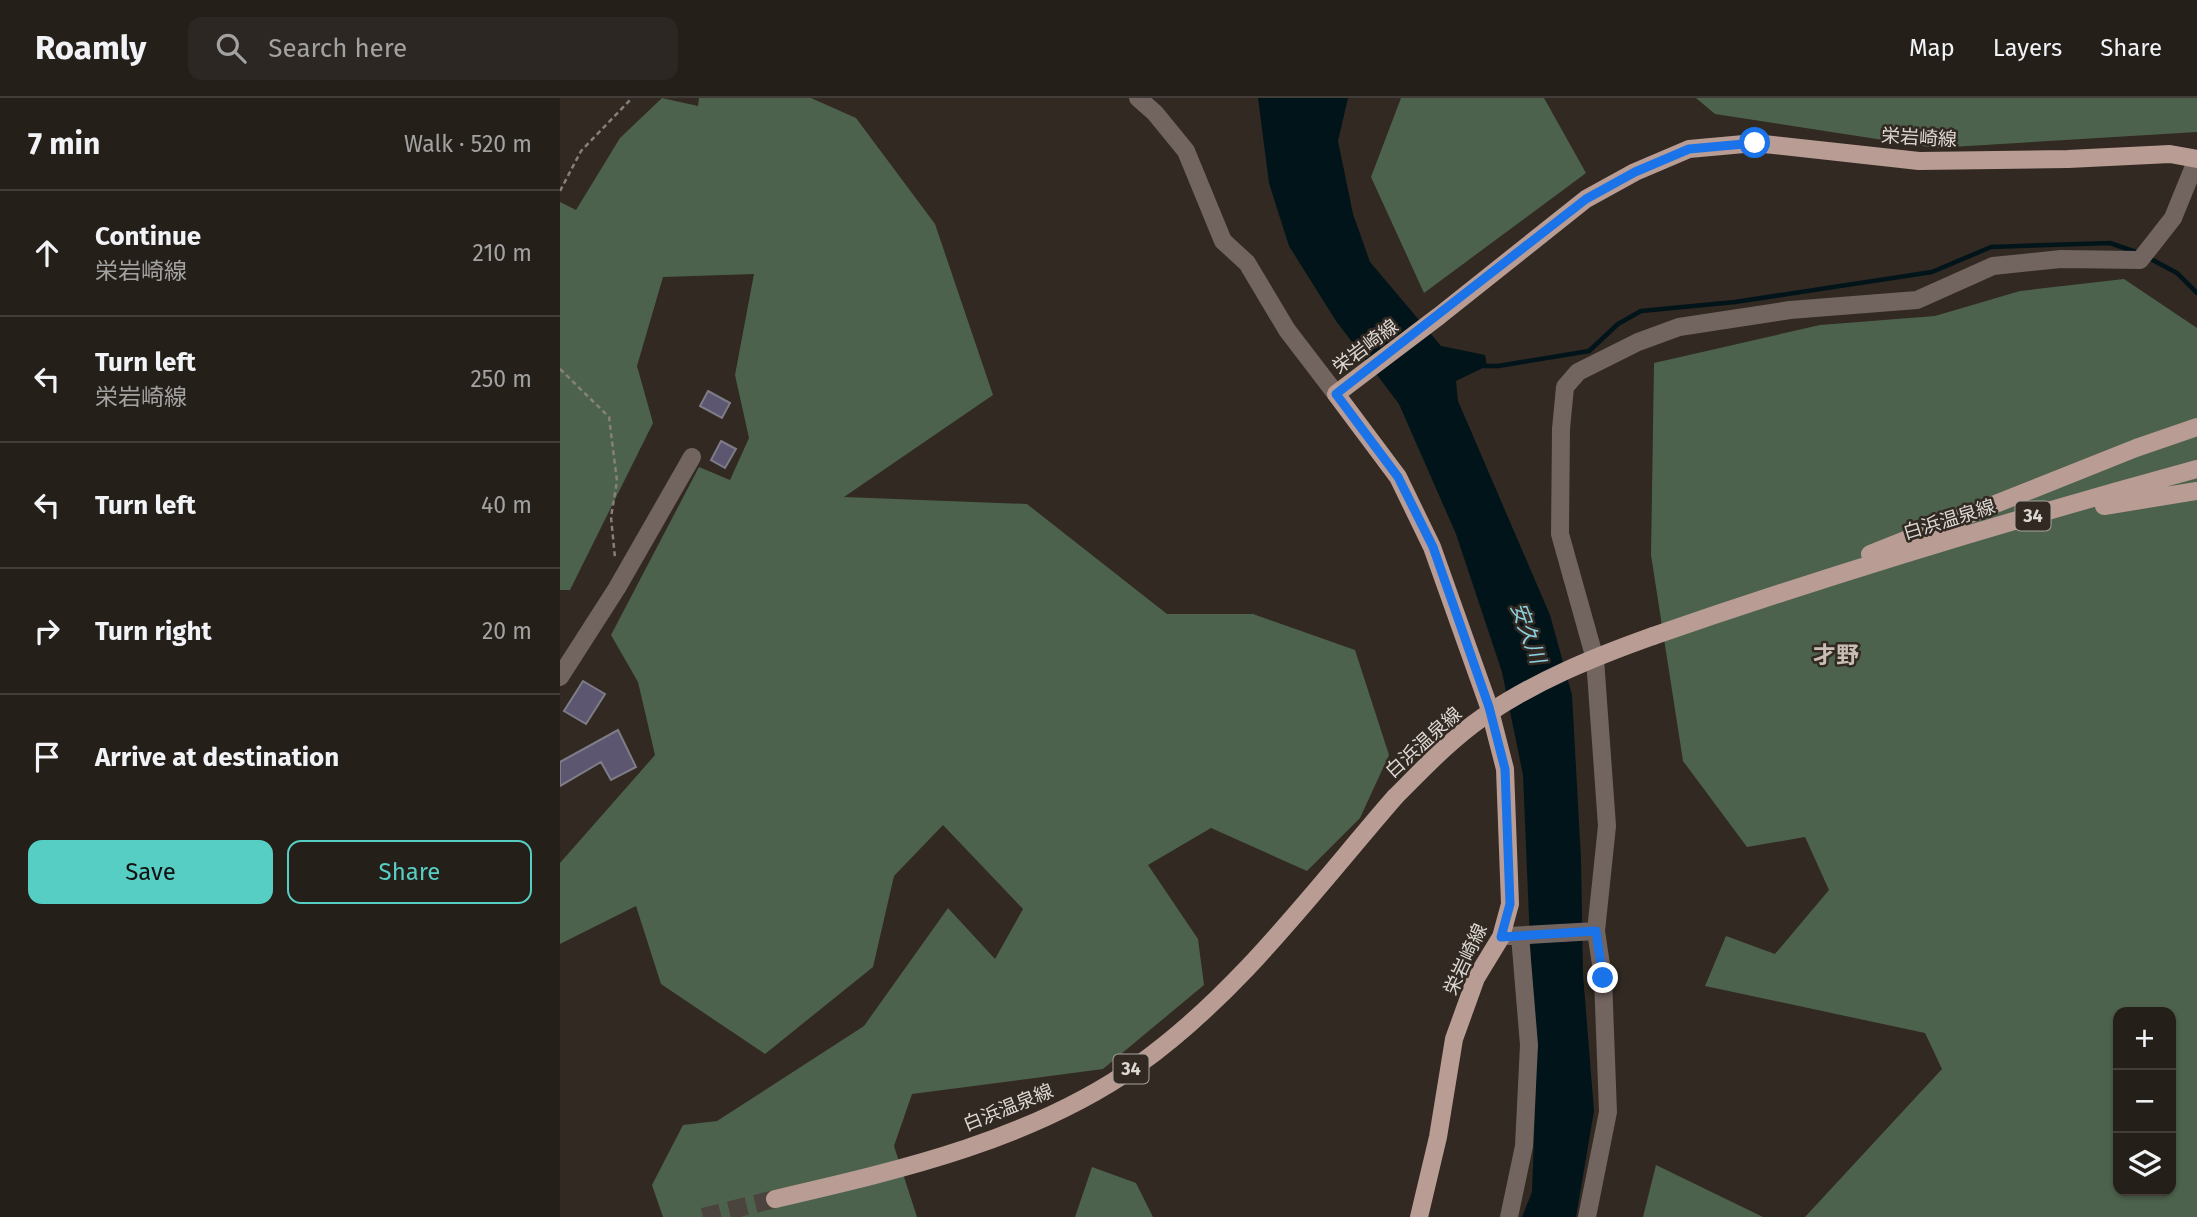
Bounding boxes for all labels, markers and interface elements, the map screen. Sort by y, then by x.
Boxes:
search box [188,17,678,80]
text: Roamly [35,28,146,68]
icon: search [212,29,250,67]
text: Search here [268,33,407,64]
text: Map [1909,34,1955,62]
text: Layers [1993,34,2062,62]
text: Share [2100,34,2162,62]
street label: 栄岩崎線 [1880,124,1958,151]
text: 7 min [28,126,100,162]
route start [1739,127,1770,158]
text: Walk · 520 m [404,130,532,158]
text: Continue [95,221,201,252]
icon: ahead [28,234,66,272]
text: 210 m [473,239,532,267]
text: 栄岩崎線 [95,257,187,285]
street label: 栄岩崎線 [1328,314,1403,378]
text: Turn left [95,347,196,378]
icon: left [28,360,66,398]
text: 250 m [470,365,532,393]
text: 栄岩崎線 [95,383,187,411]
icon: left [28,486,66,524]
text: Turn left [95,490,196,521]
text: 40 m [481,491,532,519]
street label: 白浜温泉線 [1900,495,1998,544]
road number: 34 [2016,502,2050,530]
water label: 安久川 [1505,599,1552,669]
icon: right [28,612,66,650]
text: Turn right [95,616,212,647]
text: 20 m [482,617,532,645]
district label: 才野 [1813,641,1859,669]
street label: 白浜温泉線 [1380,702,1466,783]
icon: arrive [28,738,66,776]
text: Arrive at destination [95,742,339,773]
button: Save [28,840,273,904]
button: Share [287,840,532,904]
street label: 栄岩崎線 [1439,920,1492,999]
route end [1587,962,1618,993]
map controls [2113,1007,2176,1196]
button: + [2113,1007,2176,1070]
road number: 34 [1114,1054,1148,1084]
button: − [2113,1070,2176,1133]
street label: 白浜温泉線 [960,1079,1057,1136]
button: layers [2113,1133,2176,1196]

